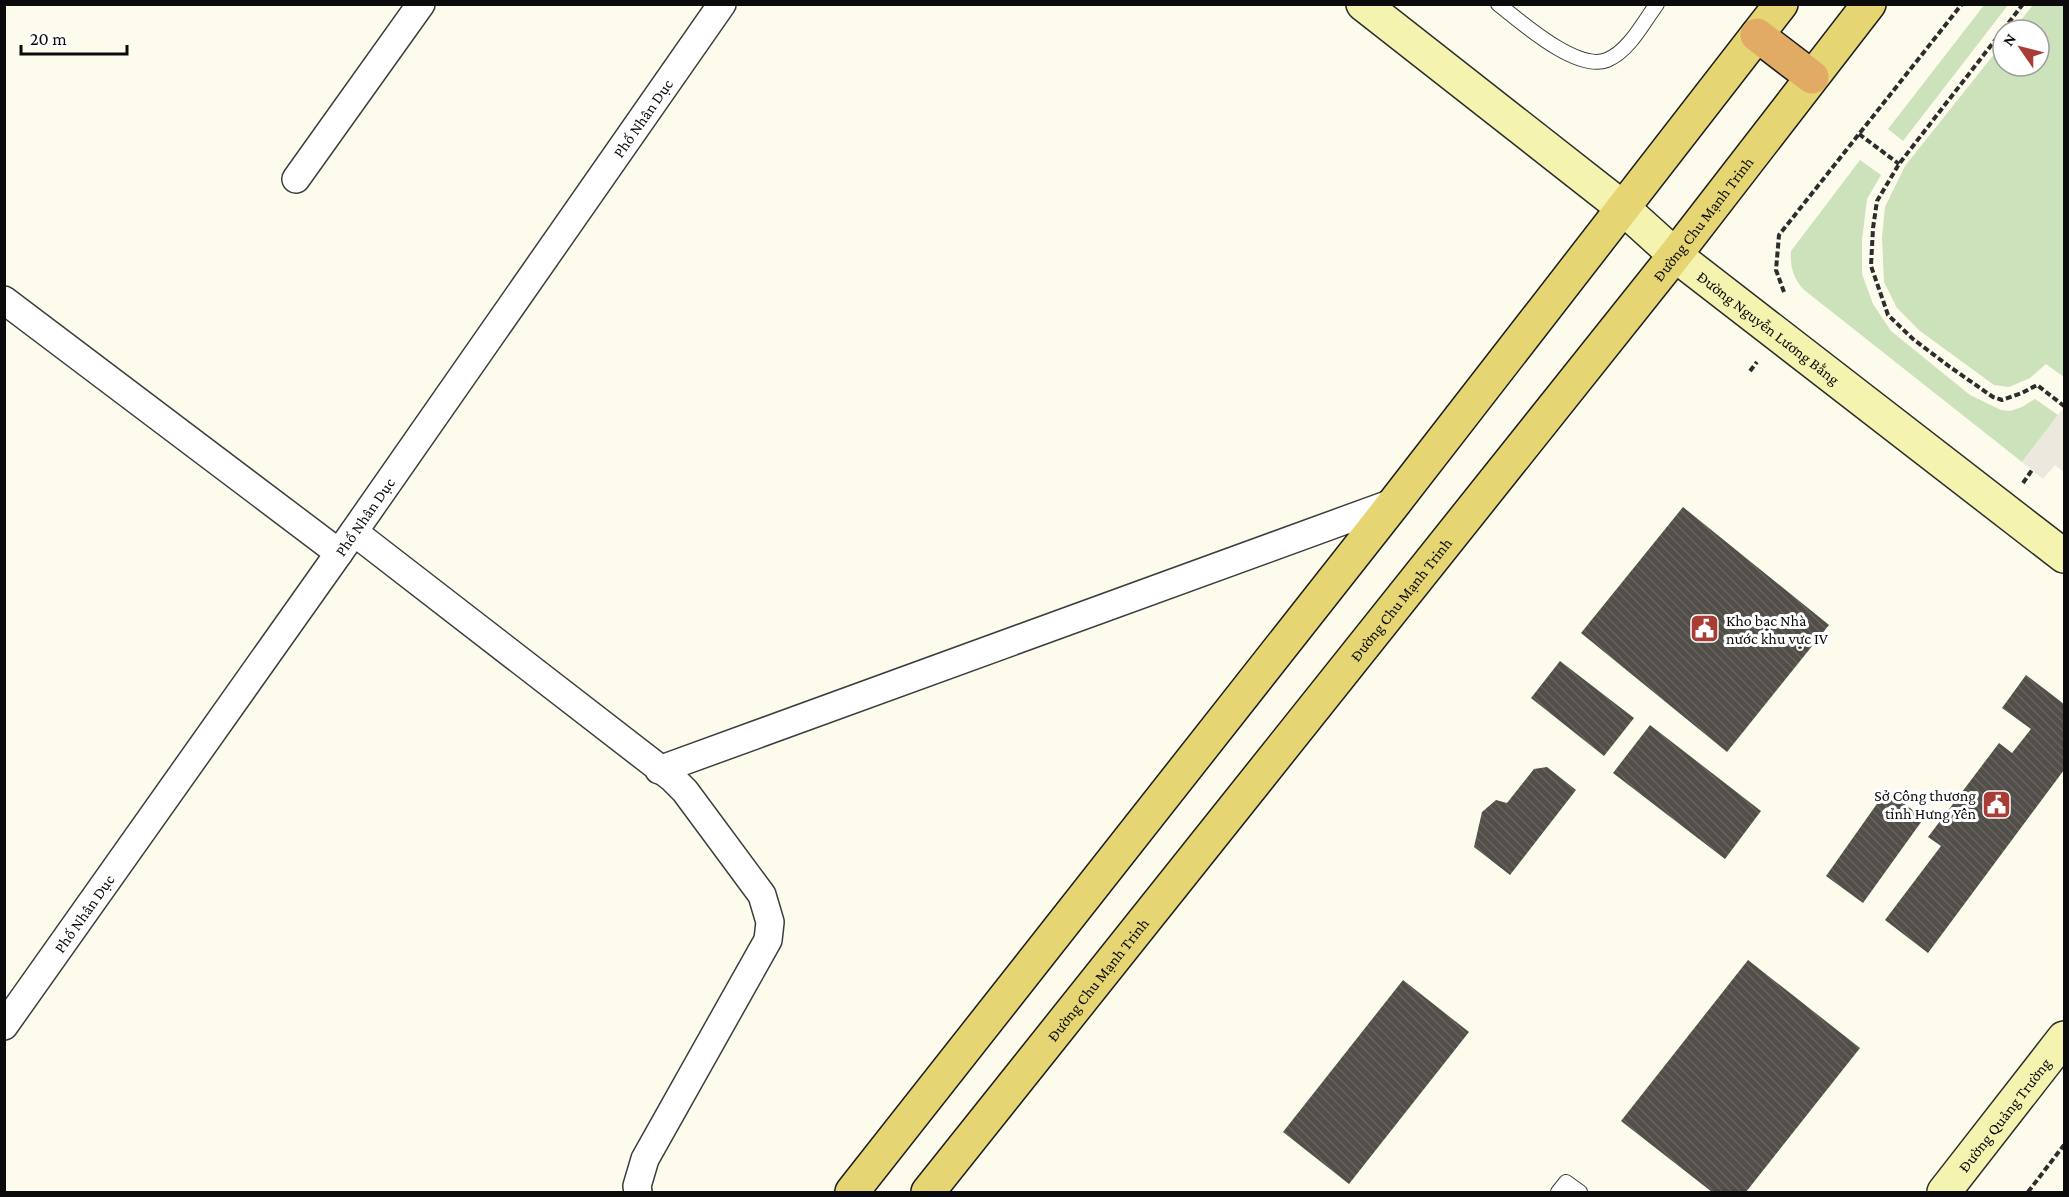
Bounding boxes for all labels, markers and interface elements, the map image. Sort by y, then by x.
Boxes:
scale bar [21,18,128,56]
north arrow [1991,18,2051,78]
text: 20 m [30,29,67,49]
text: N [1999,30,2019,49]
street label: Phố Nhân Dục [609,75,676,160]
street label: Đường Chu Mạnh Trinh [1649,153,1757,284]
street label: Đường Nguyễn Lương Bằng [1694,267,1843,389]
street label: Phố Nhân Dục [331,474,398,559]
street label: Đường Chu Mạnh Trinh [1346,534,1455,664]
place label: Kho bạc Nhà nước khu vực IV [1726,612,1829,648]
public building icon: Kho bạc Nhà nước khu vực IV [1689,613,1721,645]
place label: Sở Công thương tỉnh Hưng Yên [1874,787,1976,823]
public building icon: Sở Công thương tỉnh Hưng Yên [1981,788,2013,820]
street label: Phố Nhân Dục [50,871,117,956]
street label: Đường Chu Mạnh Trinh [1043,914,1152,1044]
street label: Đường Quảng Trường [1955,1054,2055,1175]

